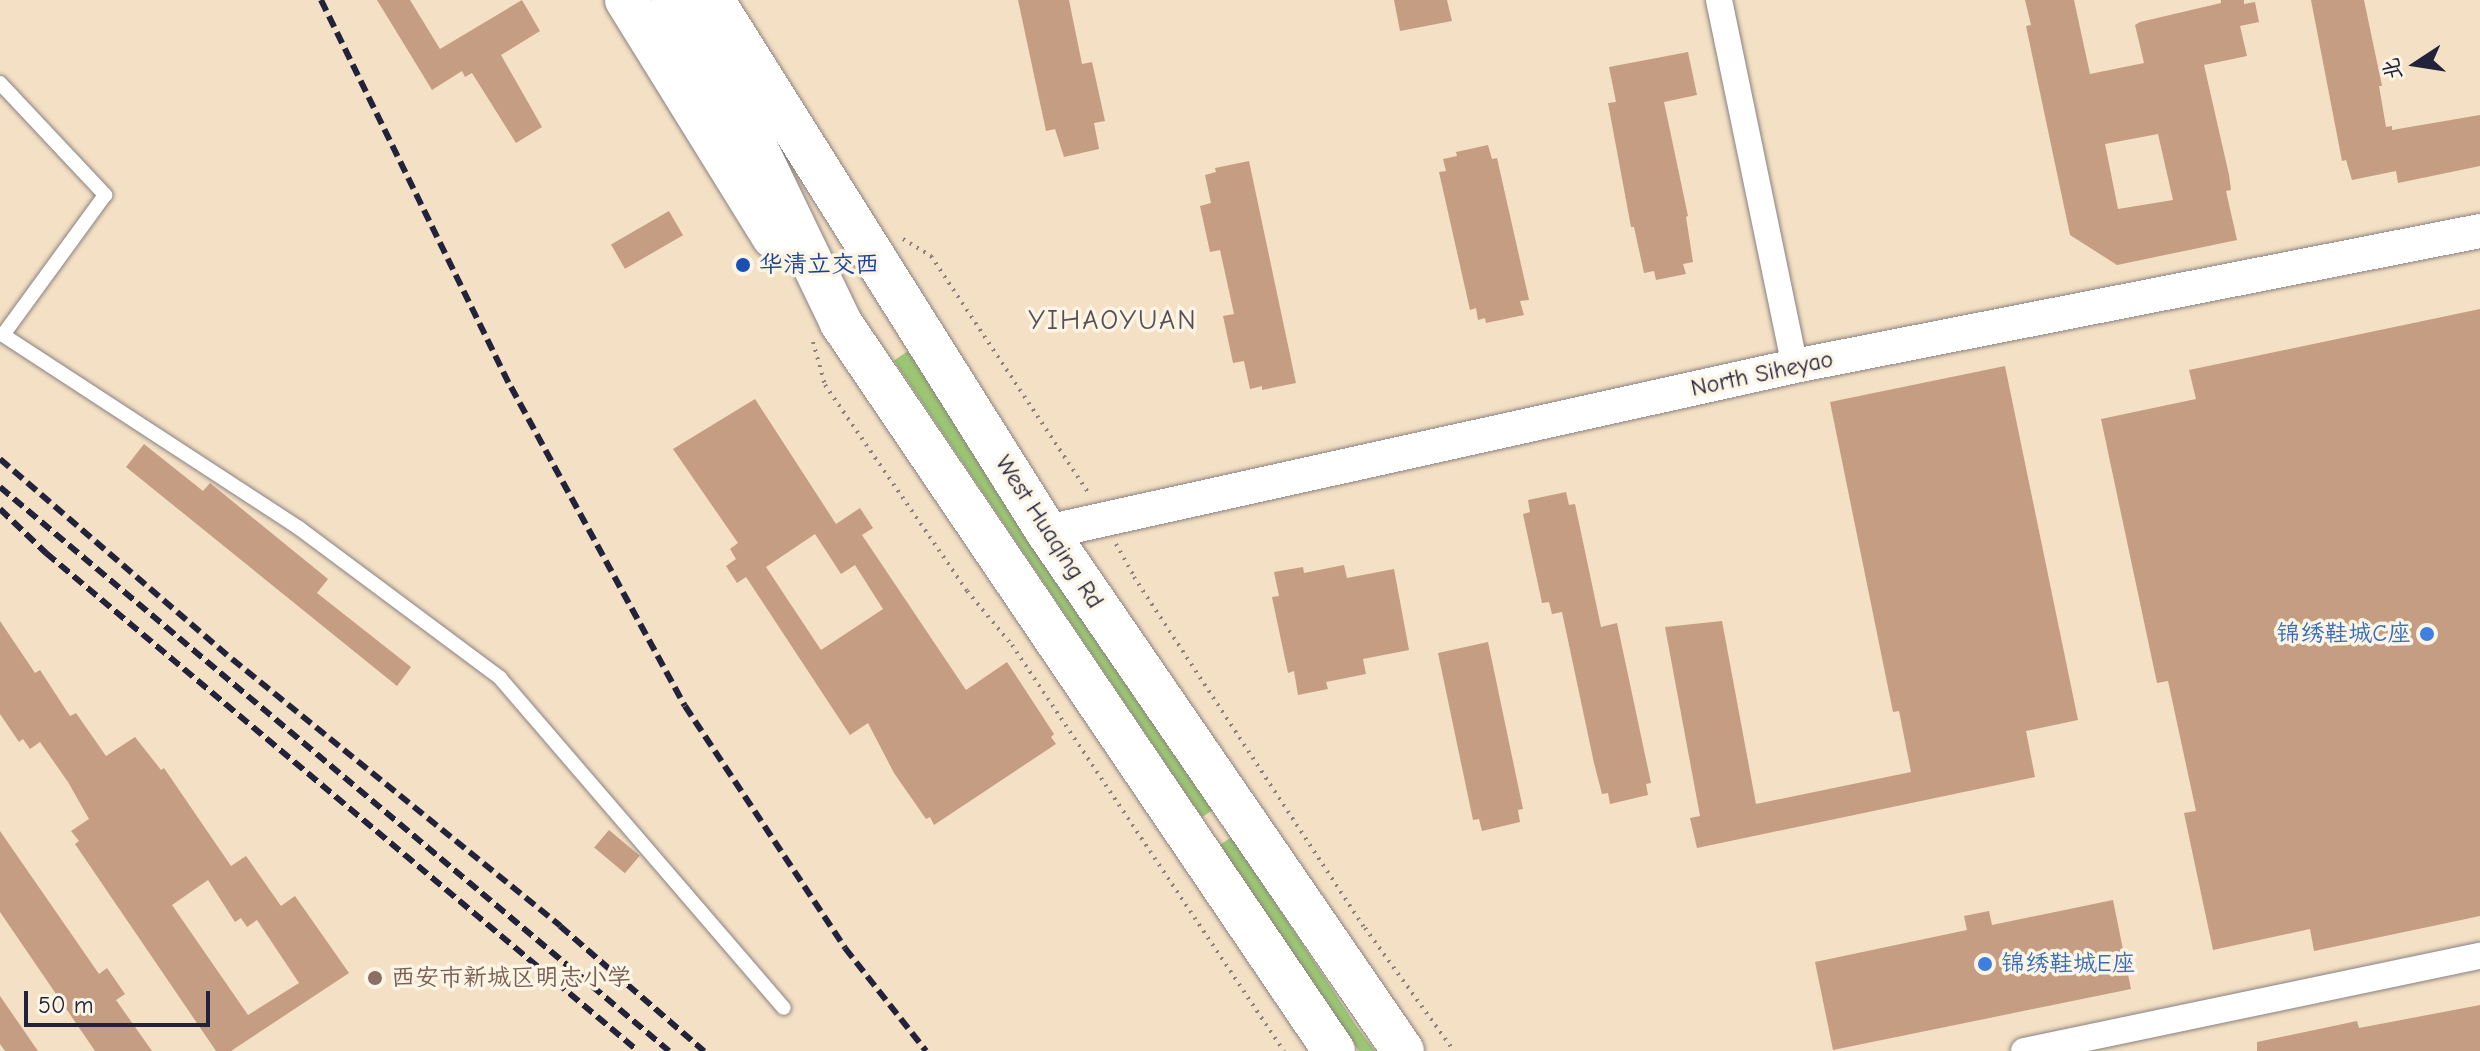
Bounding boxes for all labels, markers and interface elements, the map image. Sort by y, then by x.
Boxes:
north arrow [2376,24,2456,104]
text: 北 [2378,56,2408,82]
place label: 华清立交西 [759,251,879,279]
marker: 华清立交西 [734,256,752,274]
district label: YIHAOYUAN [1028,303,1198,337]
street label: North Siheyao [1688,345,1836,403]
street label: West Huaqing Rd [989,450,1109,614]
place label: 锦绣鞋城C座 [2276,620,2411,648]
marker: 锦绣鞋城C座 [2418,625,2436,643]
place label: 锦绣鞋城E座 [2001,950,2135,978]
marker: 锦绣鞋城E座 [1976,955,1994,973]
place label: 西安市新城区明志小学 [391,964,631,992]
marker: 西安市新城区明志小学 [366,969,384,987]
scale bar [28,975,214,1025]
text: 50 m [38,991,94,1019]

